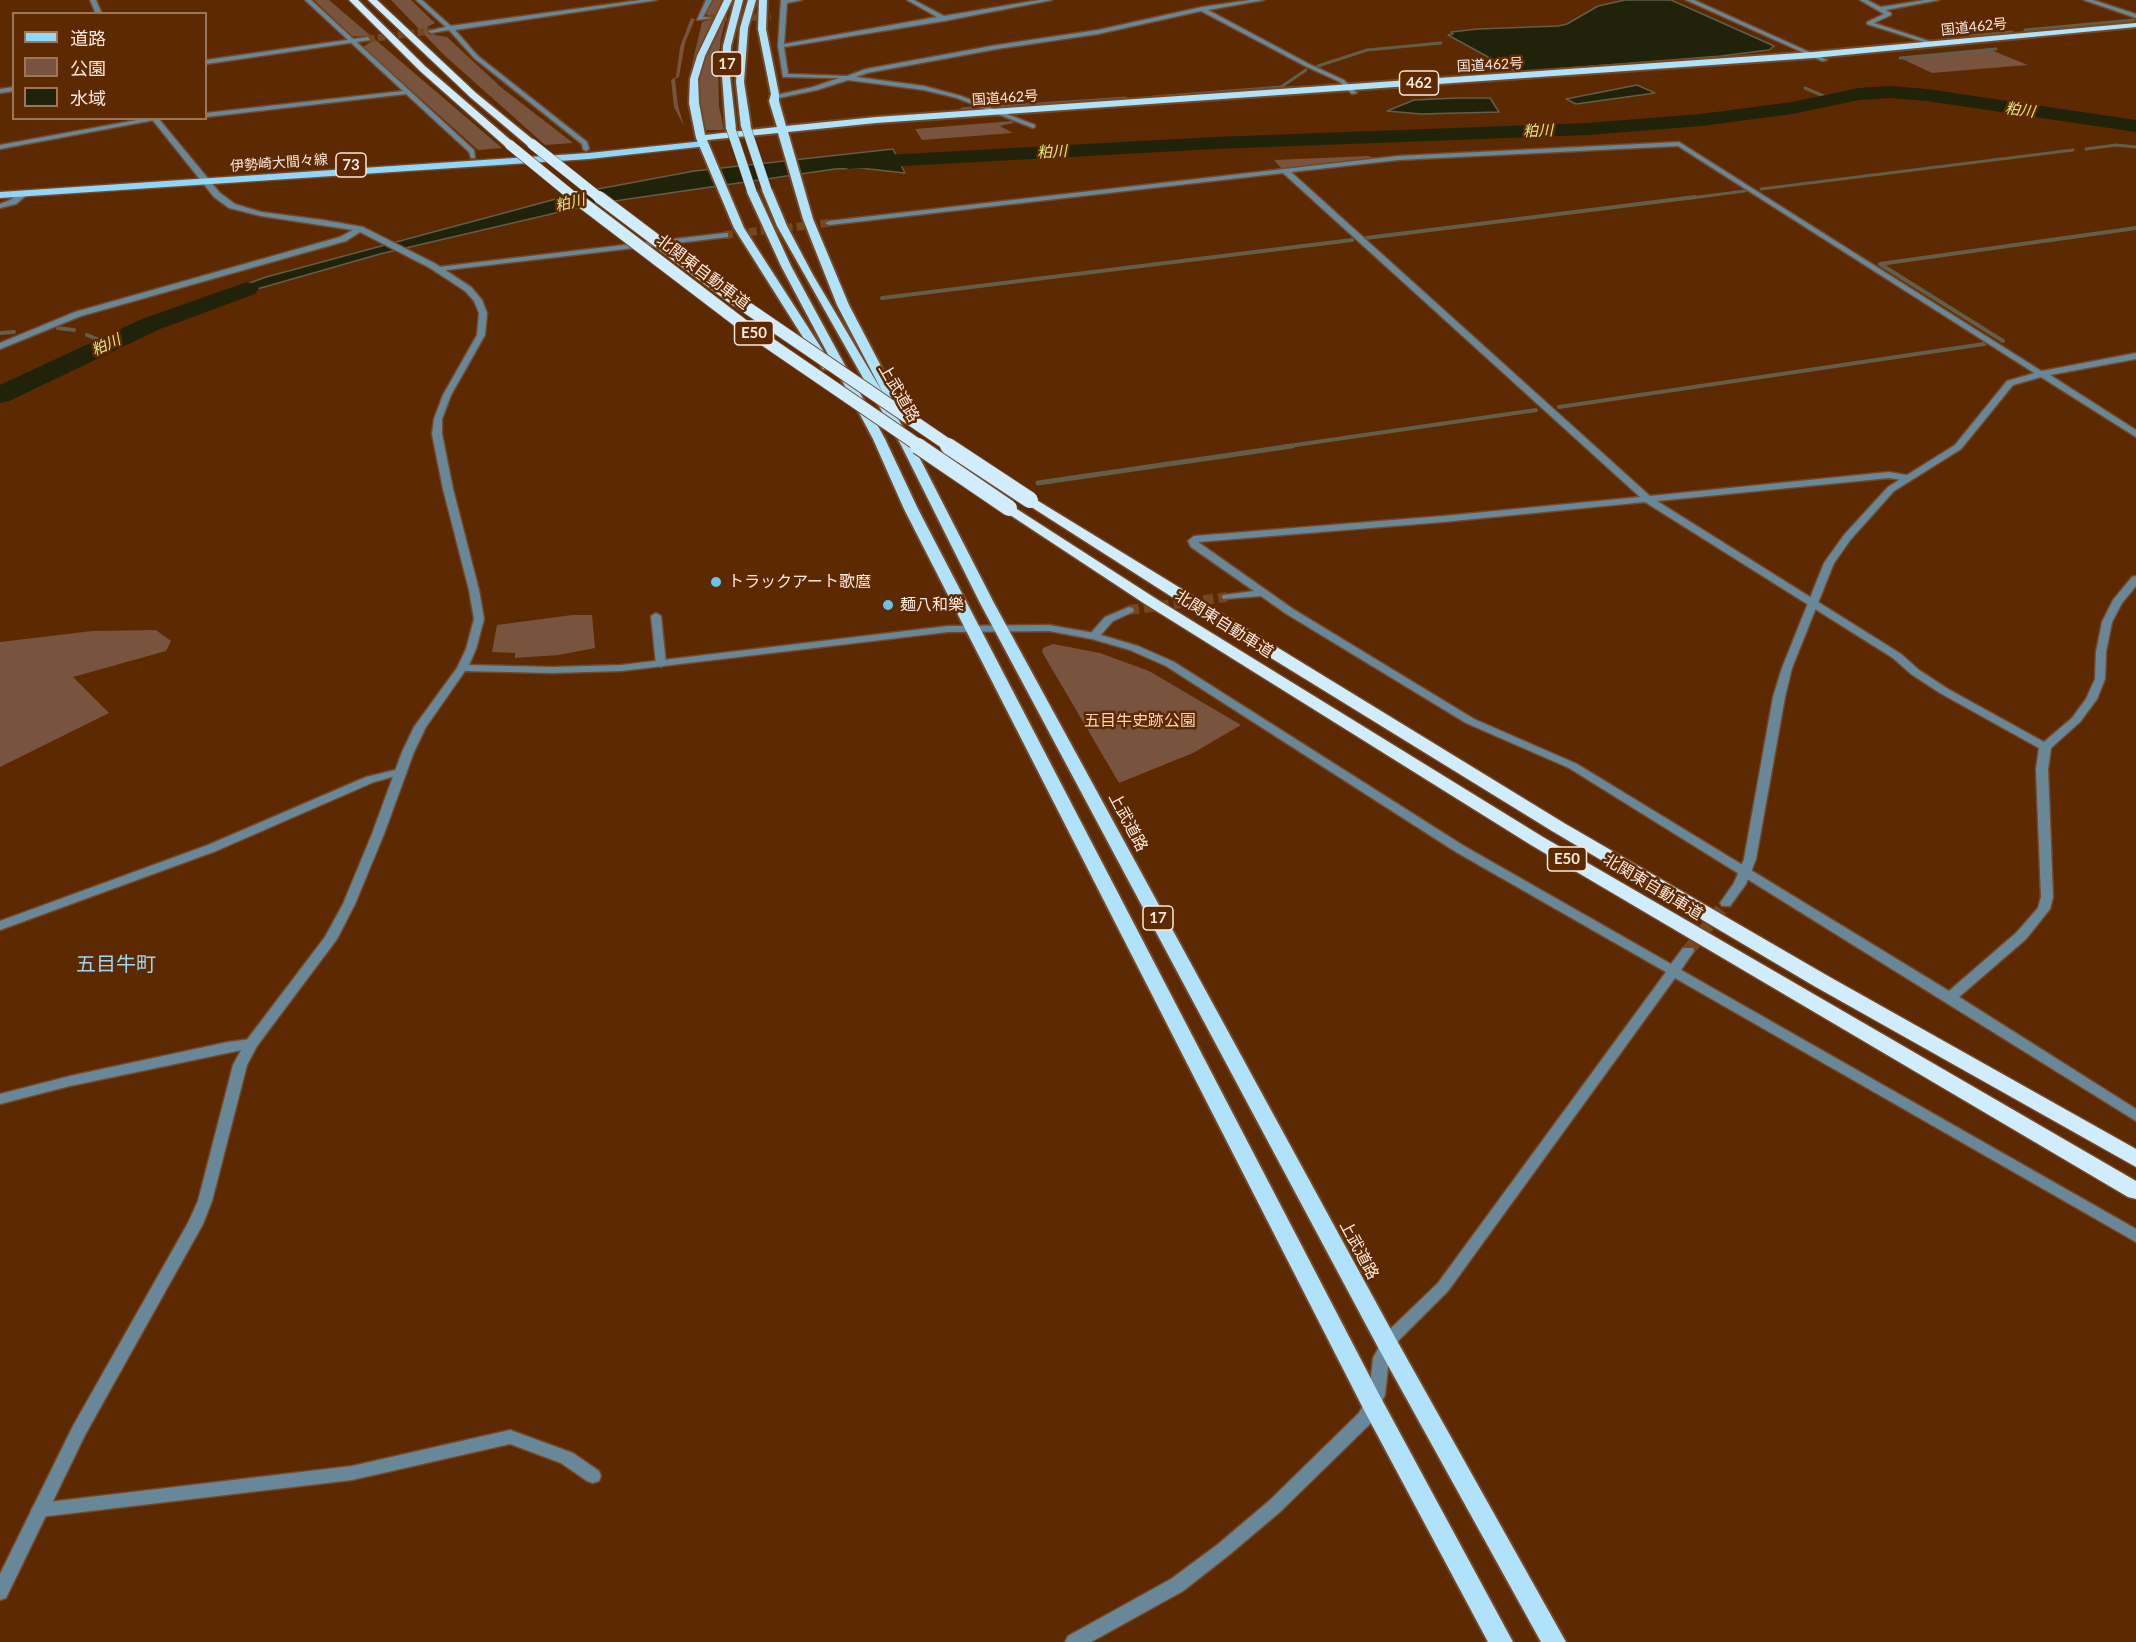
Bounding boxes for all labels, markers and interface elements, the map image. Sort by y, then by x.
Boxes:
legend [12,12,207,120]
street label: 国道462号 [1940,15,2008,39]
text: 道路 [70,27,106,49]
road number: 17 [712,52,742,76]
street label: 国道462号 [1456,55,1524,75]
text: 公園 [70,57,106,79]
road number: 462 [1400,71,1438,95]
text: 水域 [70,87,106,109]
street label: 国道462号 [971,87,1039,109]
water label: 粕川 [2004,99,2036,121]
water label: 粕川 [1523,121,1553,141]
water label: 粕川 [1037,142,1067,162]
street label: 伊勢崎大間々線 [230,151,328,175]
road number: 73 [336,153,366,177]
water label: 粕川 [553,191,587,215]
street label: 北関東自動車道 [652,231,754,313]
road number: E50 [734,321,774,345]
water label: 粕川 [89,331,123,359]
street label: 上武道路 [875,360,923,426]
place label: トラックアート歌麿 [728,572,871,592]
marker: トラックアート歌麿 [709,575,723,589]
street label: 北関東自動車道 [1171,586,1277,662]
place label: 麺八和樂 [900,595,964,615]
marker: 麺八和樂 [881,598,895,612]
park label: 五目牛史跡公園 [1084,711,1196,731]
street label: 上武道路 [1105,789,1151,855]
road number: E50 [1548,847,1586,871]
street label: 北関東自動車道 [1600,850,1706,924]
road number: 17 [1143,906,1173,930]
district label: 五目牛町 [76,953,156,977]
street label: 上武道路 [1336,1217,1382,1283]

